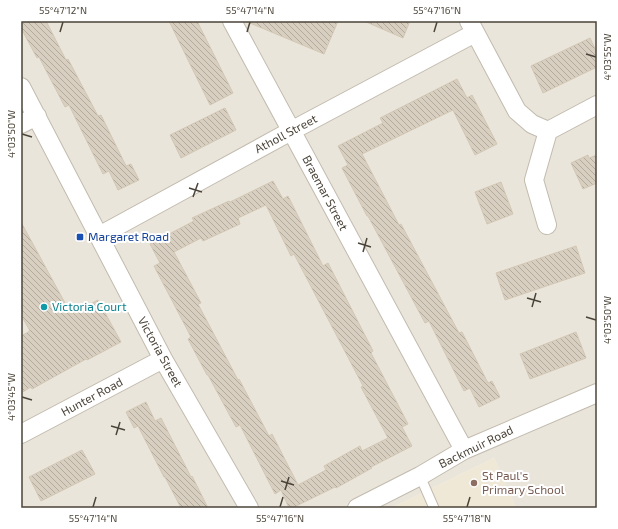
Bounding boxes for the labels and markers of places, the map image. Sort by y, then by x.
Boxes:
place label: Margaret Road [88,229,169,243]
marker: Margaret Road [75,232,85,242]
place label: Victoria Court [52,299,127,313]
marker: Victoria Court [39,302,49,312]
place label: St Paul's Primary School [482,468,565,496]
marker: St Paul's Primary School [469,478,479,488]

